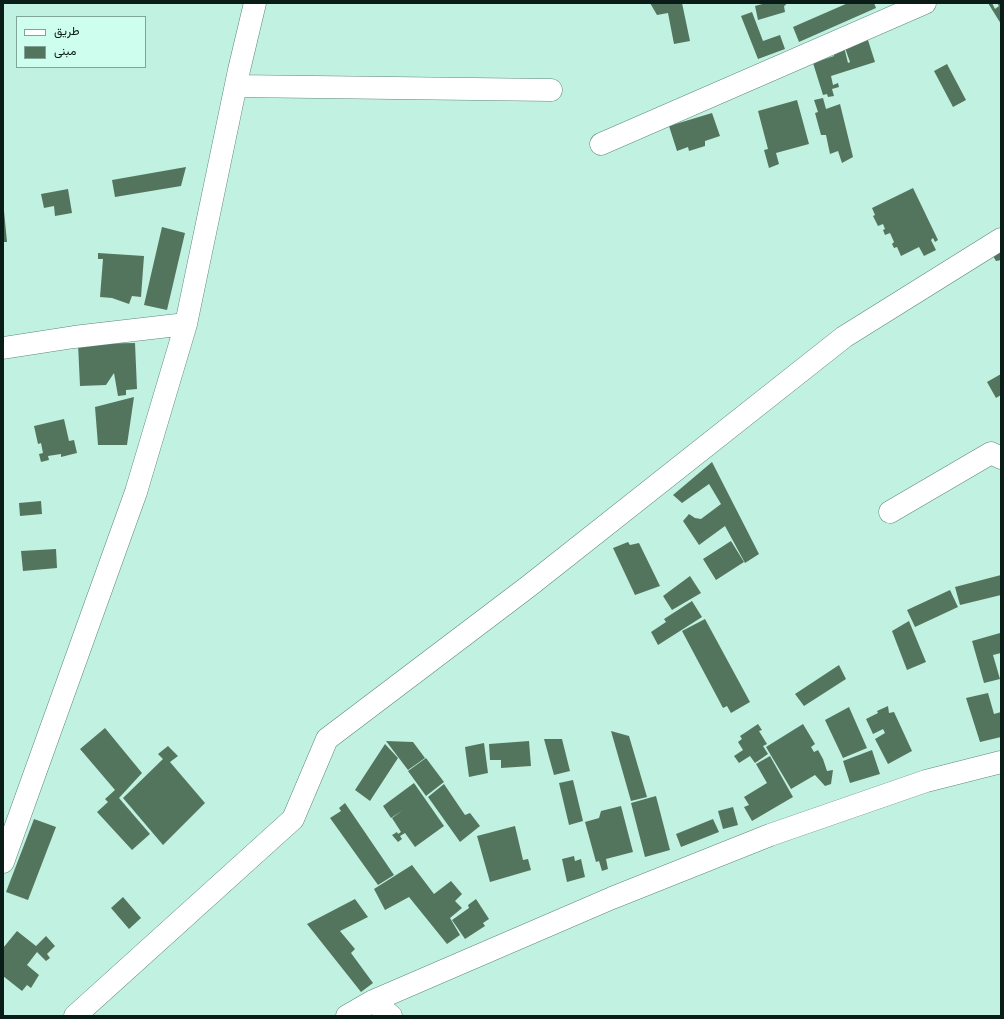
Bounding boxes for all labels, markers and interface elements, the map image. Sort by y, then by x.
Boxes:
legend [16,16,146,68]
text: طريق [54,24,79,37]
text: مبنى [54,44,76,57]

